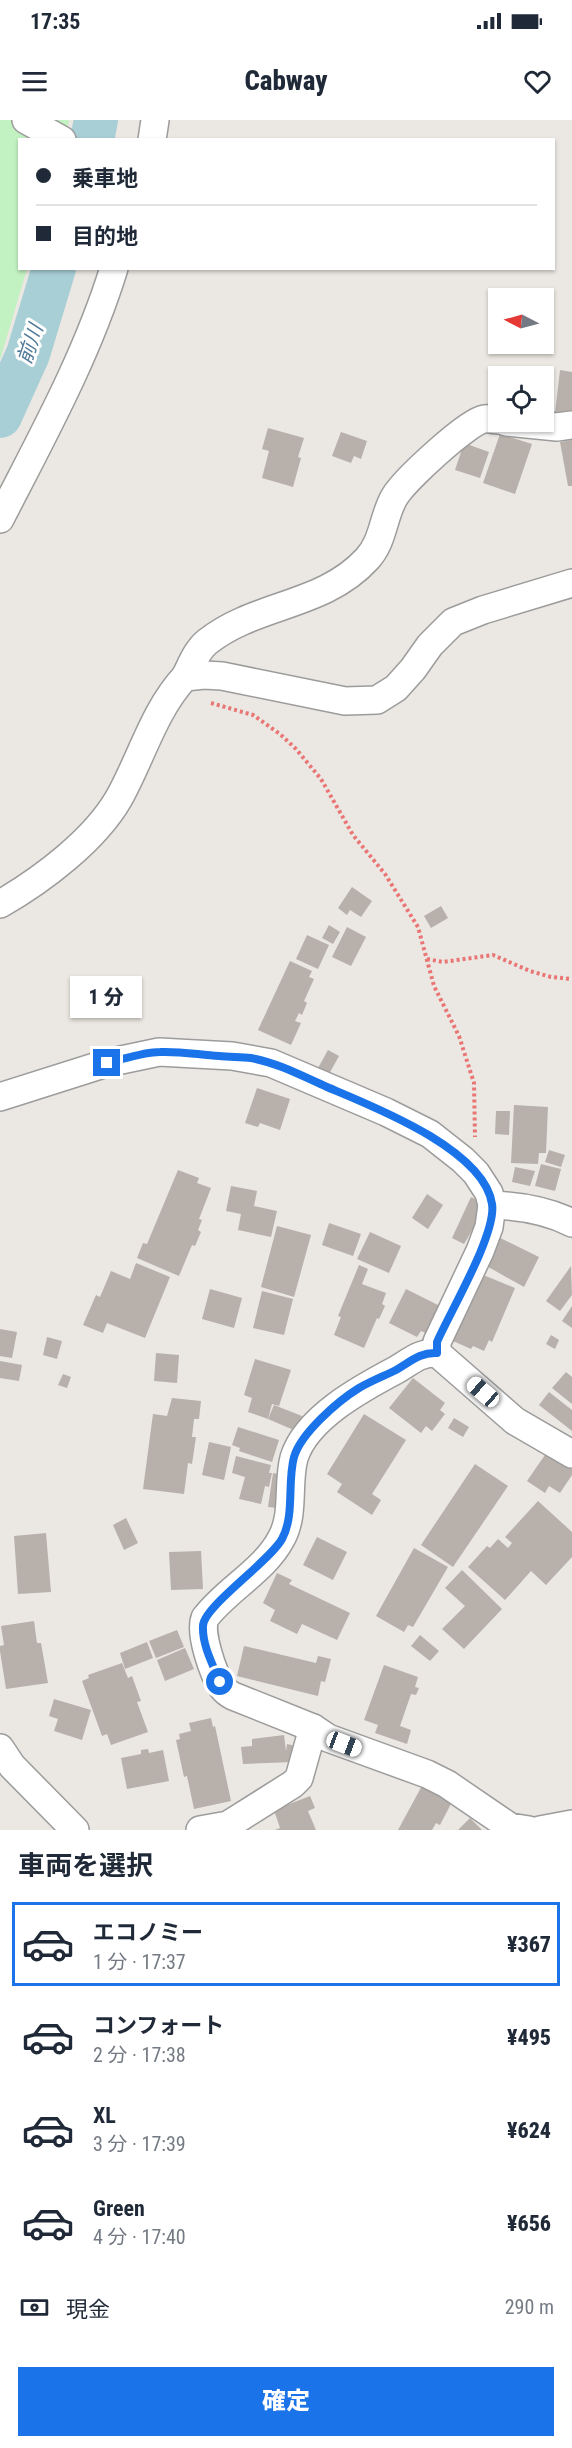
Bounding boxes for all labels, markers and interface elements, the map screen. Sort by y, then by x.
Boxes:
text: 17:35 [30,9,81,34]
icon: menu [18,65,51,98]
text: Cabway [244,65,328,97]
icon: heart [521,65,554,98]
text: 乗車地 [72,166,138,191]
text: 目的地 [72,224,138,249]
north arrow [488,288,554,354]
map controls [488,288,554,432]
water label: 前川 [12,319,49,367]
button: locate [488,366,554,432]
callout: 1 分 [71,976,143,1018]
text: 1 分 [89,985,123,1009]
route end [93,1049,120,1076]
car [464,1373,502,1411]
route start [206,1668,233,1695]
car [324,1729,364,1759]
text: 車両を選択 [18,1850,153,1882]
icon: car [21,1917,75,1971]
text: エコノミー [93,1920,203,1945]
text: ¥367 [507,1932,551,1957]
text: 1 分 · 17:37 [93,1950,186,1974]
icon: car [21,2010,75,2064]
text: コンフォート [93,2013,224,2038]
text: ¥495 [507,2025,551,2050]
text: 2 分 · 17:38 [93,2043,186,2067]
icon: car [21,2103,75,2157]
text: XL [93,2103,116,2128]
text: ¥624 [507,2118,551,2143]
text: 3 分 · 17:39 [93,2132,186,2156]
icon: car [21,2196,75,2250]
text: Green [93,2196,145,2221]
text: ¥656 [507,2211,551,2236]
text: 4 分 · 17:40 [93,2225,186,2249]
icon: cash [18,2291,51,2324]
text: 290 m [505,2295,554,2319]
text: 現金 [66,2297,110,2322]
button: 確定 [18,2367,554,2436]

